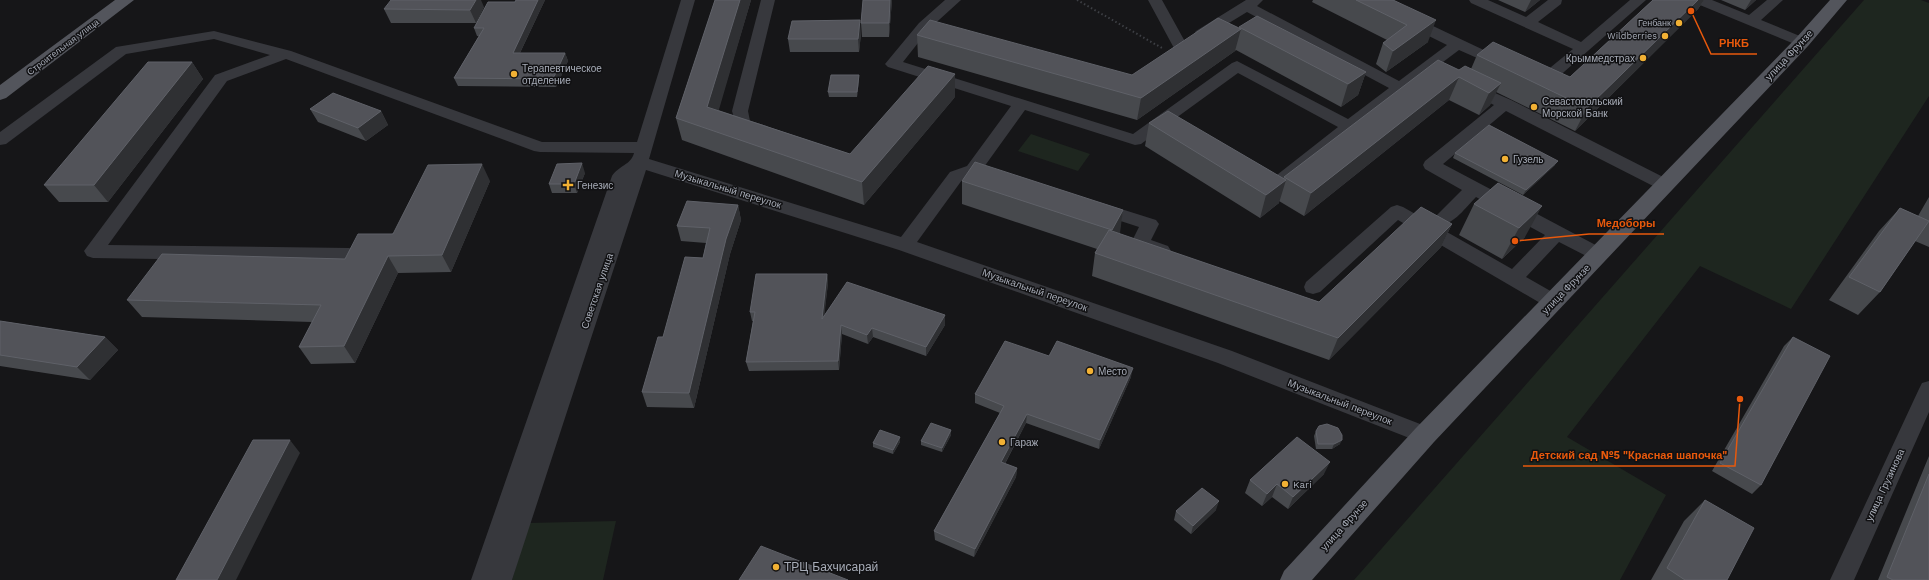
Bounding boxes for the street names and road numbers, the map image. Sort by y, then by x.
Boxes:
street label: Строительная улица [25,17,101,77]
street label: улица Фрунзе [1763,27,1815,82]
street label: Музыкальный переулок [673,168,783,211]
street label: Советская улица [579,251,615,330]
street label: улица Фрунзе [1540,262,1593,316]
street label: Музыкальный переулок [981,267,1090,313]
street label: Музыкальный переулок [1286,377,1394,427]
street label: улица Грузинова [1863,447,1907,523]
street label: улица Фрунзе [1318,497,1370,553]

